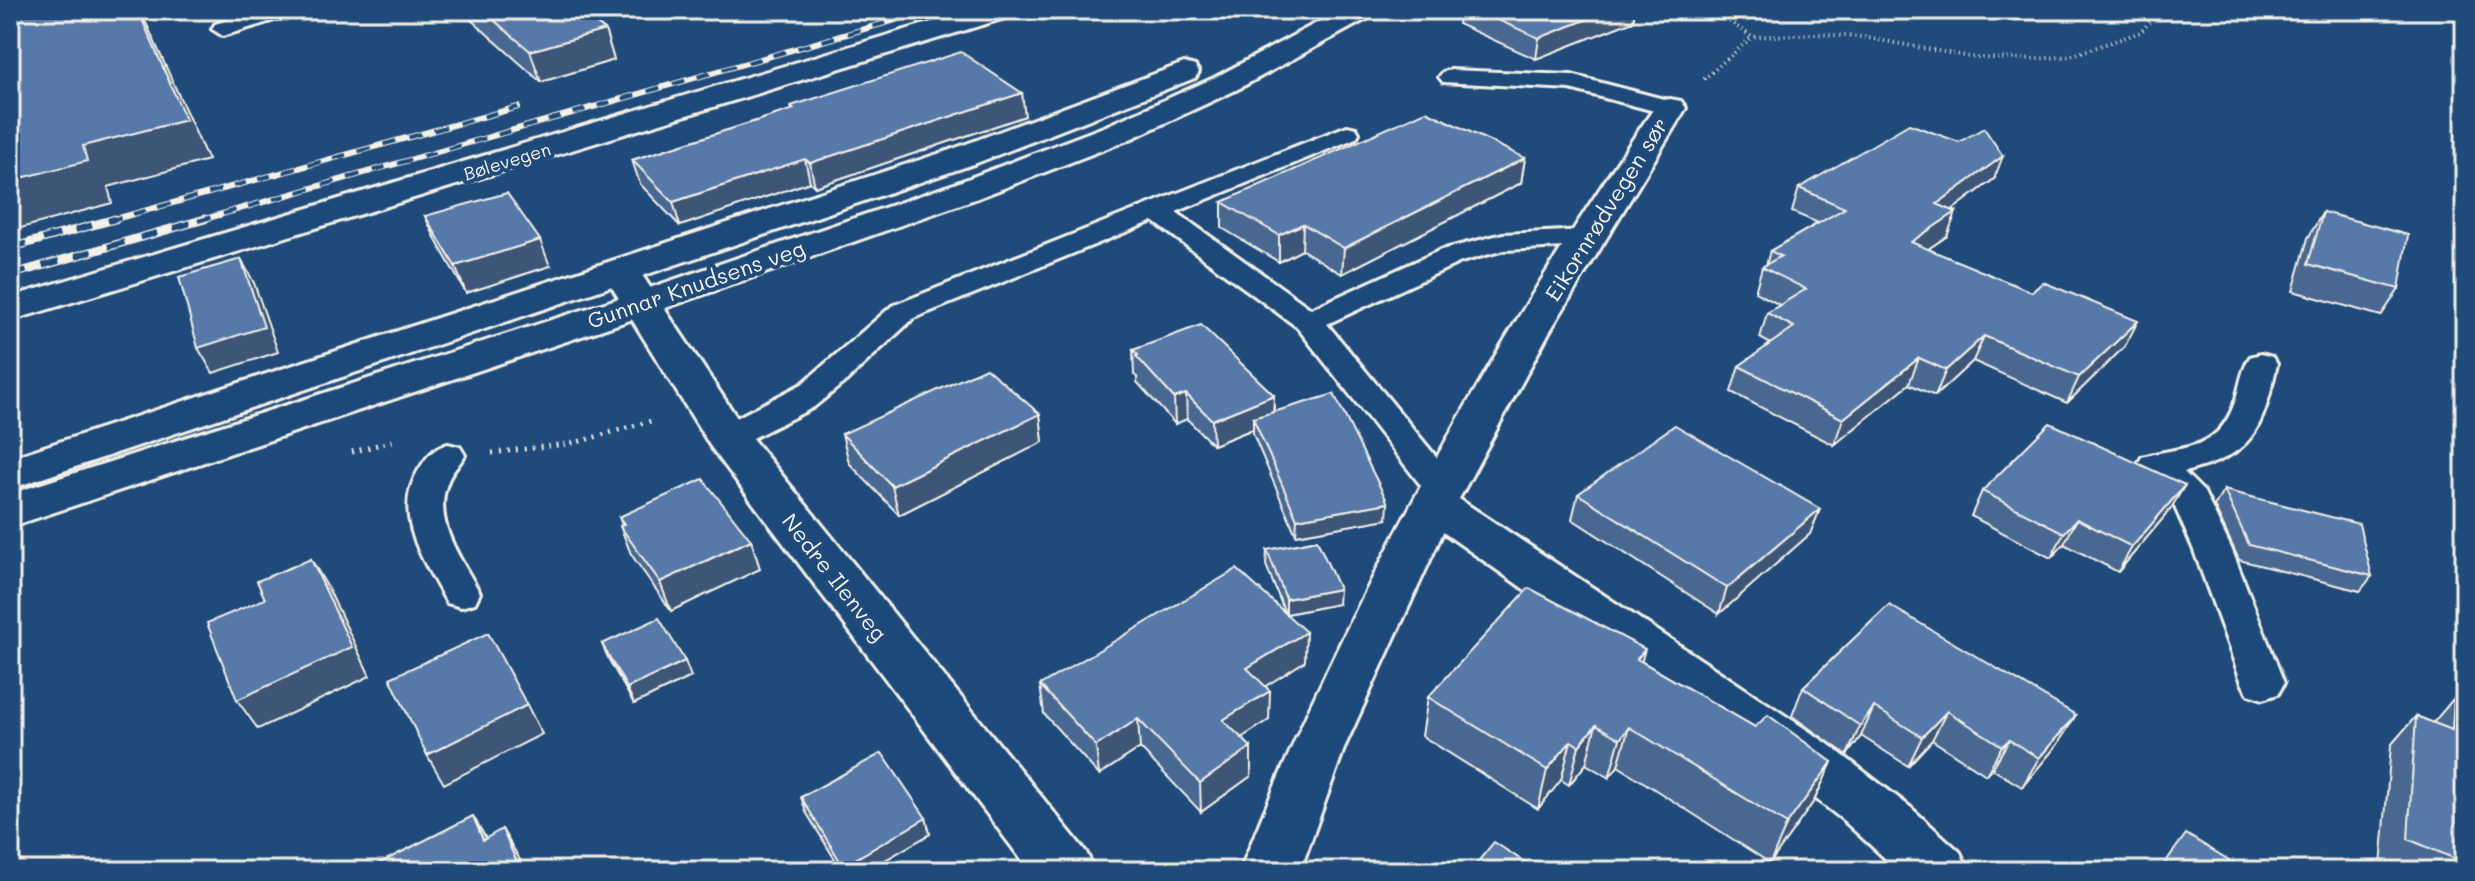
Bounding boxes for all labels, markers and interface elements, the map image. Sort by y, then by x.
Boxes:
street label: Eikornrødvegen sør [1538,112,1674,306]
street label: Bølevegen [461,136,553,186]
street label: Gunnar Knudsens veg [583,233,809,335]
street label: Nedre Ilenveg [776,507,894,647]

